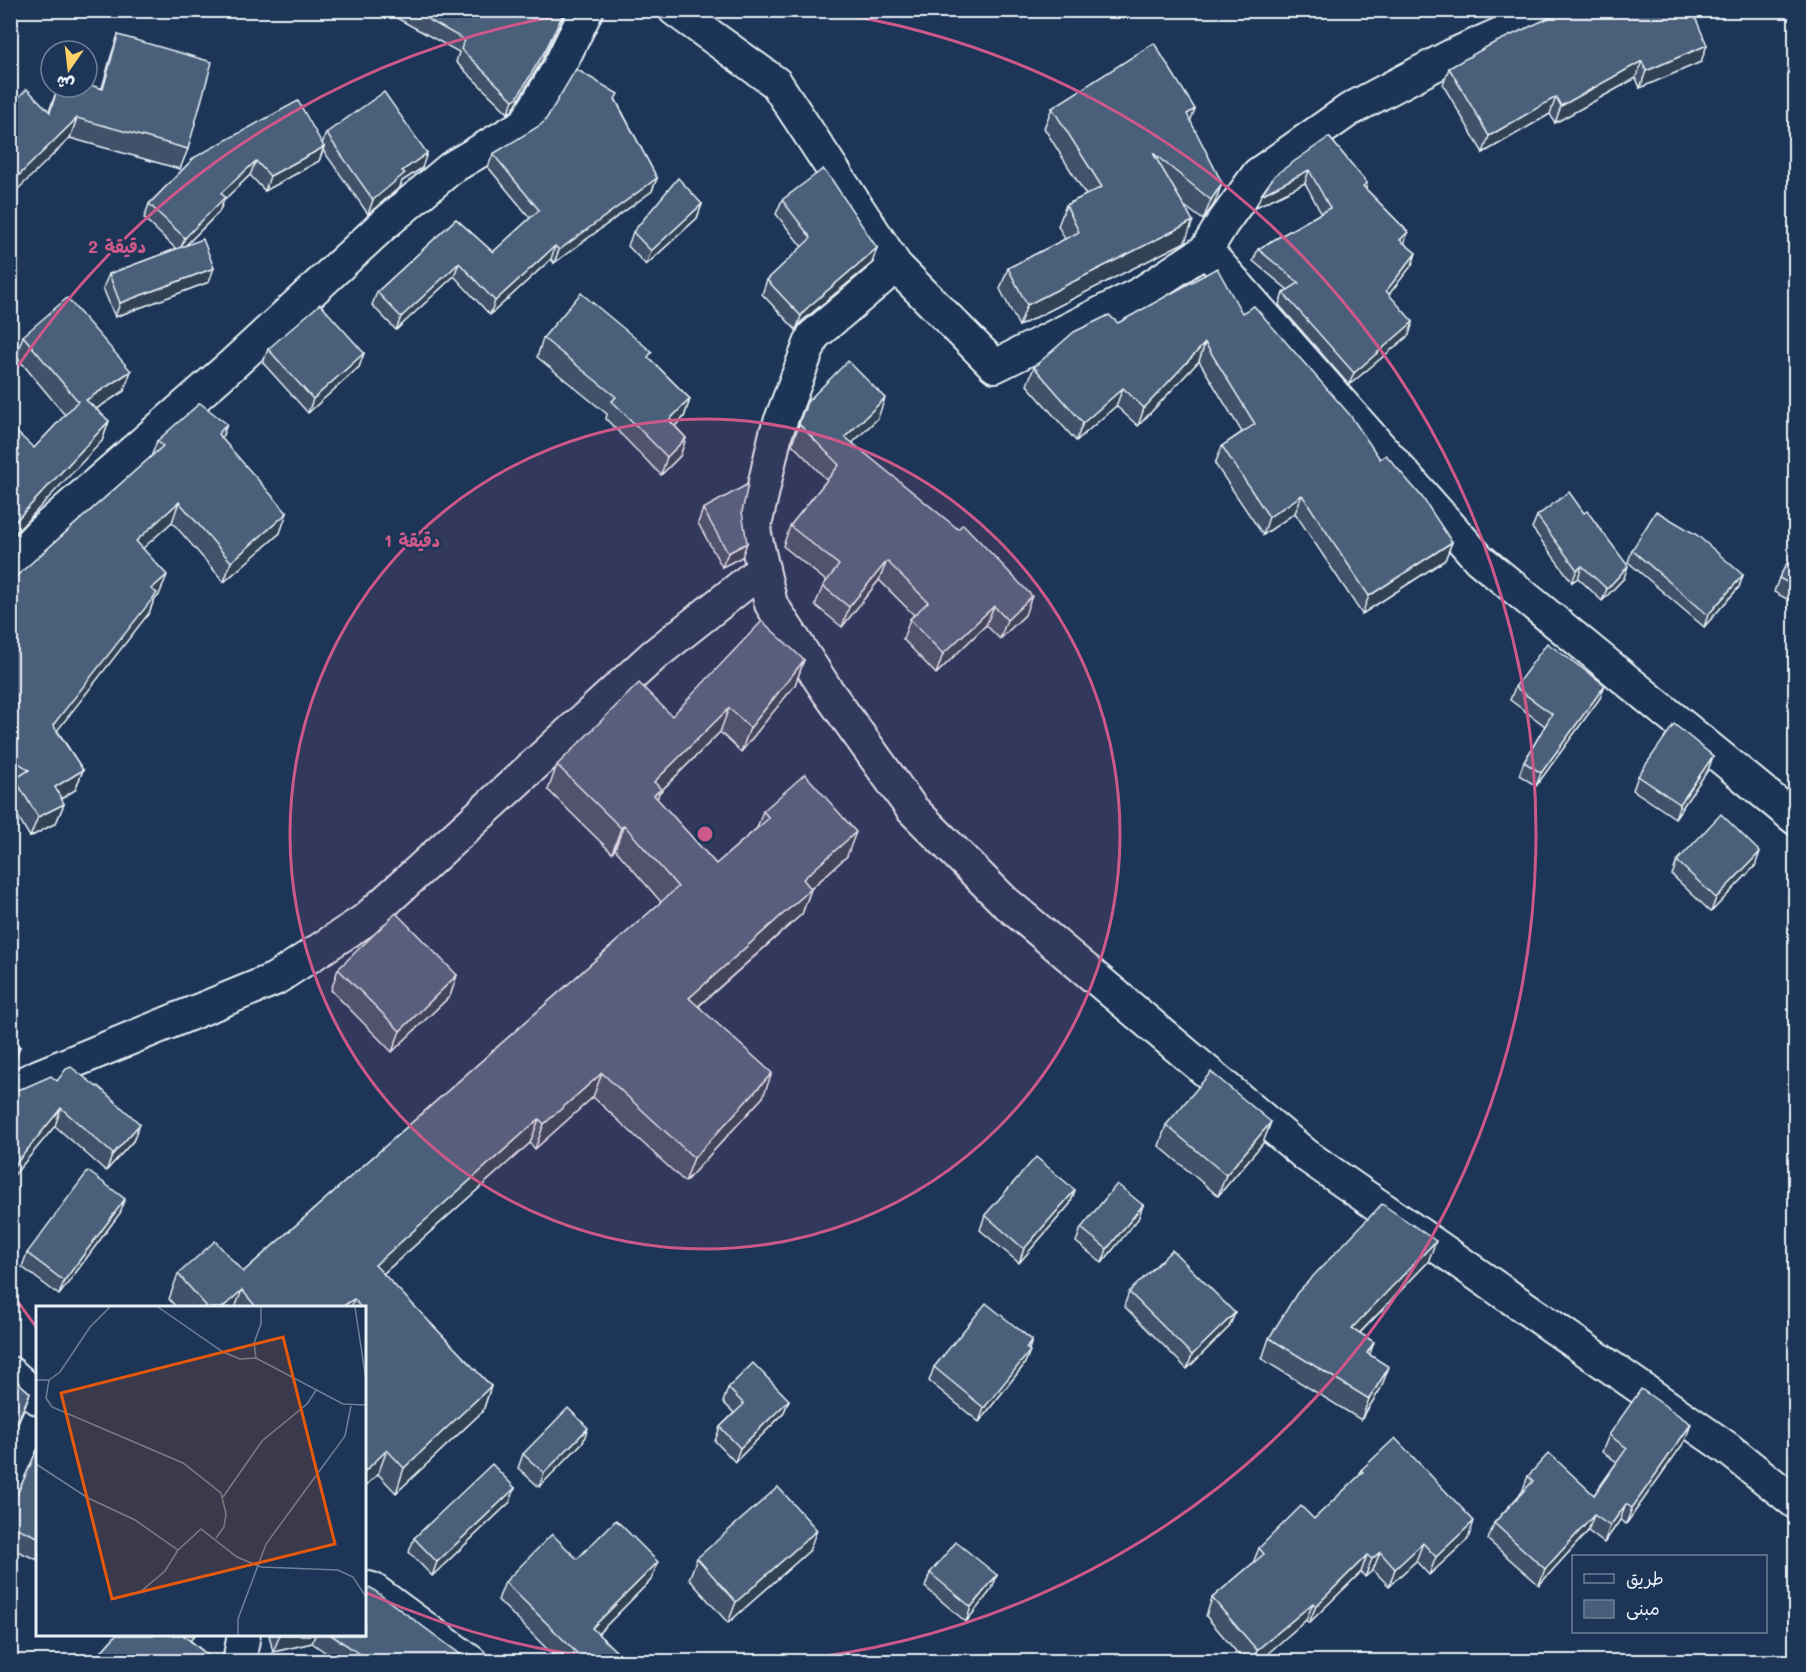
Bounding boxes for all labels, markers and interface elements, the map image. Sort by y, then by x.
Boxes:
north arrow [39,39,99,99]
text: ش [54,72,76,96]
text: 2 دقيقة [88,234,146,258]
text: 1 دقيقة [384,528,440,552]
centre of rings [695,824,715,844]
inset map [36,1306,366,1636]
legend [1572,1555,1767,1633]
text: طريق [1626,1566,1664,1590]
text: مبنى [1626,1596,1660,1620]

